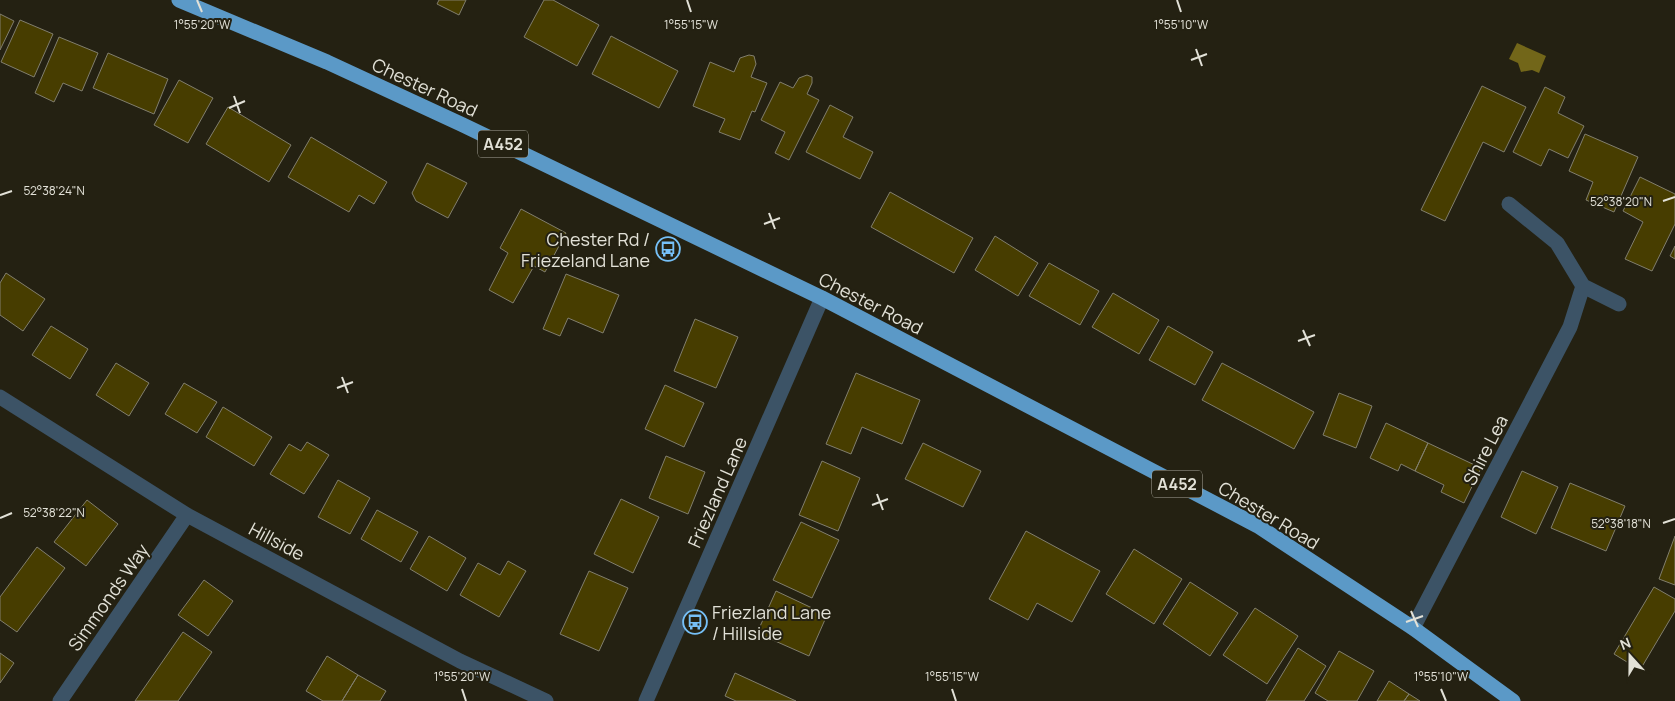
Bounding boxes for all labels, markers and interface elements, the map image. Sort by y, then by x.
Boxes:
text: 1°55'20"W [174,16,231,33]
text: 1°55'15"W [664,16,719,33]
text: 1°55'10"W [1154,16,1209,33]
street label: Chester Road [368,52,482,122]
road number: A452 [478,130,528,158]
text: 52°38'24"N [23,182,85,199]
text: 52°38'20"N [1590,193,1652,210]
place label: Chester Rd / Friezeland Lane [521,227,650,272]
bus stop icon: Chester Rd / Friezeland Lane [655,236,681,262]
street label: Chester Road [815,267,927,339]
street label: Shire Lea [1457,411,1513,489]
street label: Friezland Lane [682,433,752,551]
road number: A452 [1152,470,1202,498]
street label: Chester Road [1214,475,1324,555]
text: 52°38'22"N [23,504,85,521]
text: 52°38'18"N [1591,515,1651,532]
street label: Hillside [245,516,309,566]
street label: Simmonds Way [62,538,154,655]
place label: Friezland Lane / Hillside [712,600,831,645]
bus stop icon: Friezland Lane / Hillside [682,609,708,635]
north arrow [1605,631,1655,681]
text: N [1617,633,1633,654]
text: 1°55'20"W [434,668,491,685]
text: 1°55'15"W [925,668,980,685]
text: 1°55'10"W [1414,668,1469,685]

